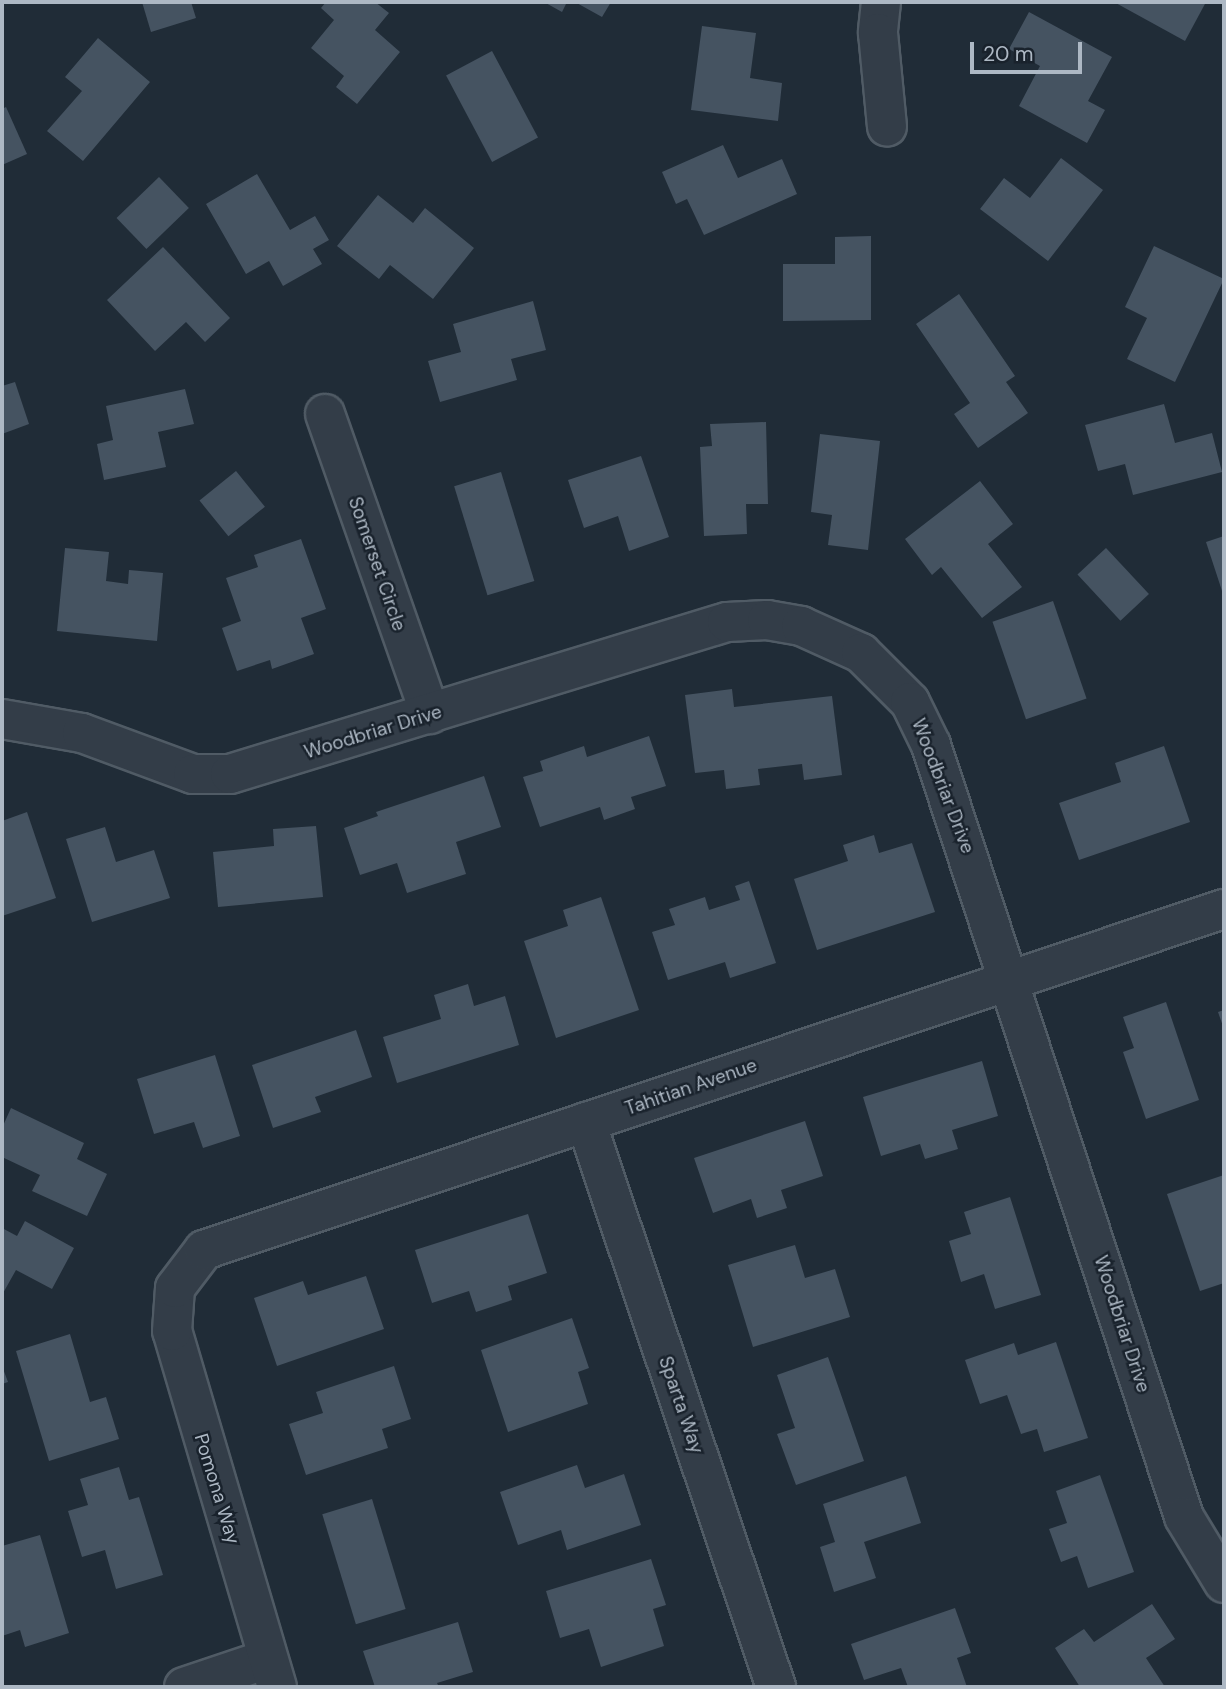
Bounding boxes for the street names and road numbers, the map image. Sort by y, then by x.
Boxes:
street label: Somerset Circle [343,494,411,634]
street label: Woodbriar Drive [301,700,445,764]
street label: Woodbriar Drive [907,715,979,857]
street label: Tahitian Avenue [622,1054,760,1120]
street label: Woodbriar Drive [1089,1253,1155,1395]
street label: Sparta Way [654,1353,708,1457]
street label: Pomona Way [189,1431,245,1547]

